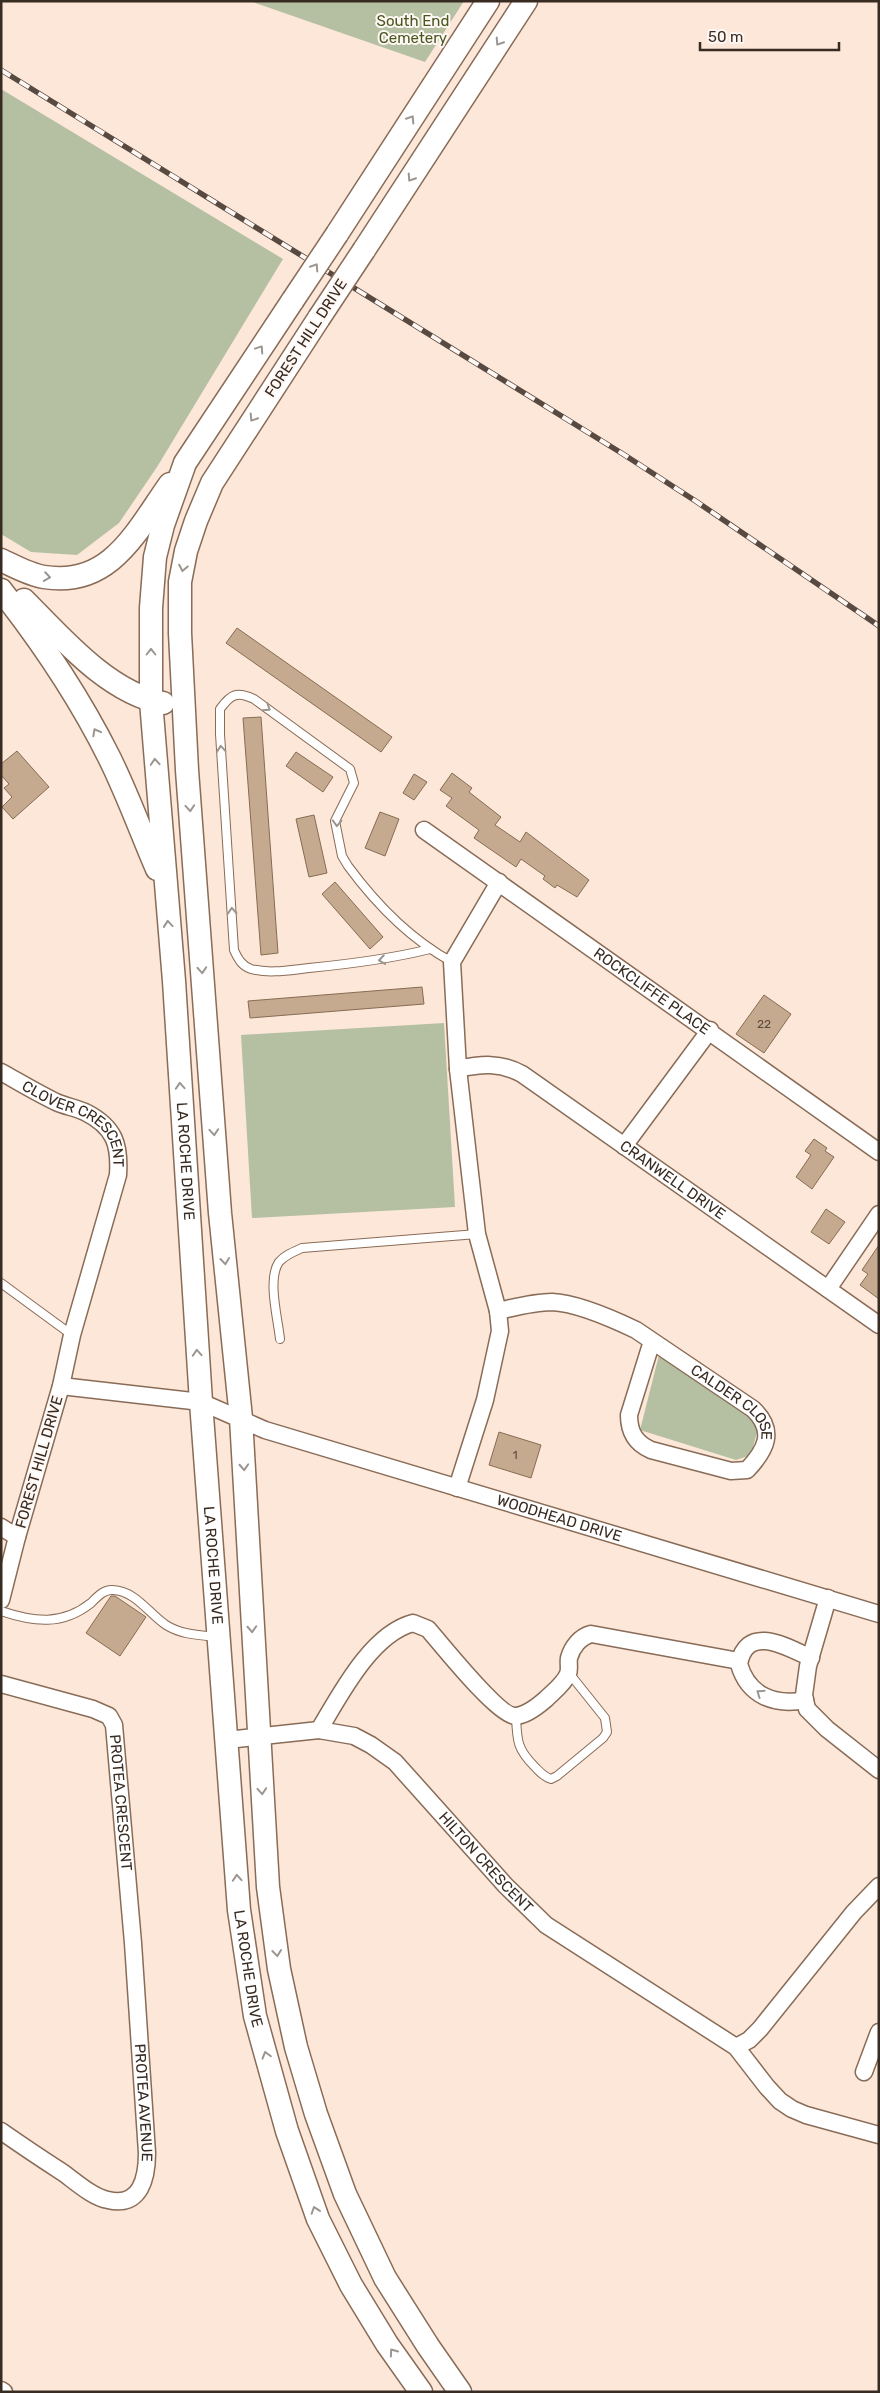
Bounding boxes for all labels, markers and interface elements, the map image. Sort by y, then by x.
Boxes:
park label: South End Cemetery [377,12,449,47]
scale bar [700,20,839,52]
text: 50 m [708,28,743,46]
one-way arrow [496,37,506,46]
one-way arrow [405,116,414,125]
one-way arrow [407,173,417,182]
one-way arrow [309,263,318,273]
street label: FOREST HILL DRIVE [261,276,351,400]
one-way arrow [254,345,263,355]
one-way arrow [250,412,260,421]
one-way arrow [178,563,189,572]
one-way arrow [42,571,51,581]
one-way arrow [146,648,156,656]
one-way arrow [262,702,271,711]
one-way arrow [92,728,102,737]
one-way arrow [216,744,227,752]
one-way arrow [150,758,161,766]
one-way arrow [184,804,195,812]
one-way arrow [331,820,342,828]
one-way arrow [226,907,237,915]
one-way arrow [163,920,174,928]
street label: ROCKCLIFFE PLACE [590,944,713,1038]
one-way arrow [378,954,386,964]
one-way arrow [196,966,207,974]
house number: 22 [757,1017,771,1031]
street label: CLOVER CRESCENT [19,1077,127,1168]
one-way arrow [175,1082,186,1090]
street label: LA ROCHE DRIVE [173,1102,198,1221]
one-way arrow [208,1128,219,1136]
street label: CRANWELL DRIVE [616,1137,729,1223]
one-way arrow [219,1258,230,1266]
one-way arrow [192,1349,203,1357]
street label: CALDER CLOSE [687,1361,775,1440]
street label: FOREST HILL DRIVE [11,1394,67,1530]
house number: 1 [512,1448,518,1462]
one-way arrow [238,1463,249,1471]
street label: WOODHEAD DRIVE [495,1491,624,1545]
street label: LA ROCHE DRIVE [200,1506,227,1625]
one-way arrow [247,1625,258,1633]
one-way arrow [756,1690,765,1699]
street label: PROTEA CRESCENT [106,1734,136,1872]
one-way arrow [256,1788,267,1796]
street label: HILTON CRESCENT [435,1808,537,1917]
one-way arrow [231,1873,242,1881]
street label: LA ROCHE DRIVE [230,1909,267,2029]
one-way arrow [271,1949,282,1957]
street label: PROTEA AVENUE [131,2043,156,2162]
one-way arrow [261,2050,272,2059]
one-way arrow [311,2206,321,2214]
one-way arrow [390,2348,399,2358]

